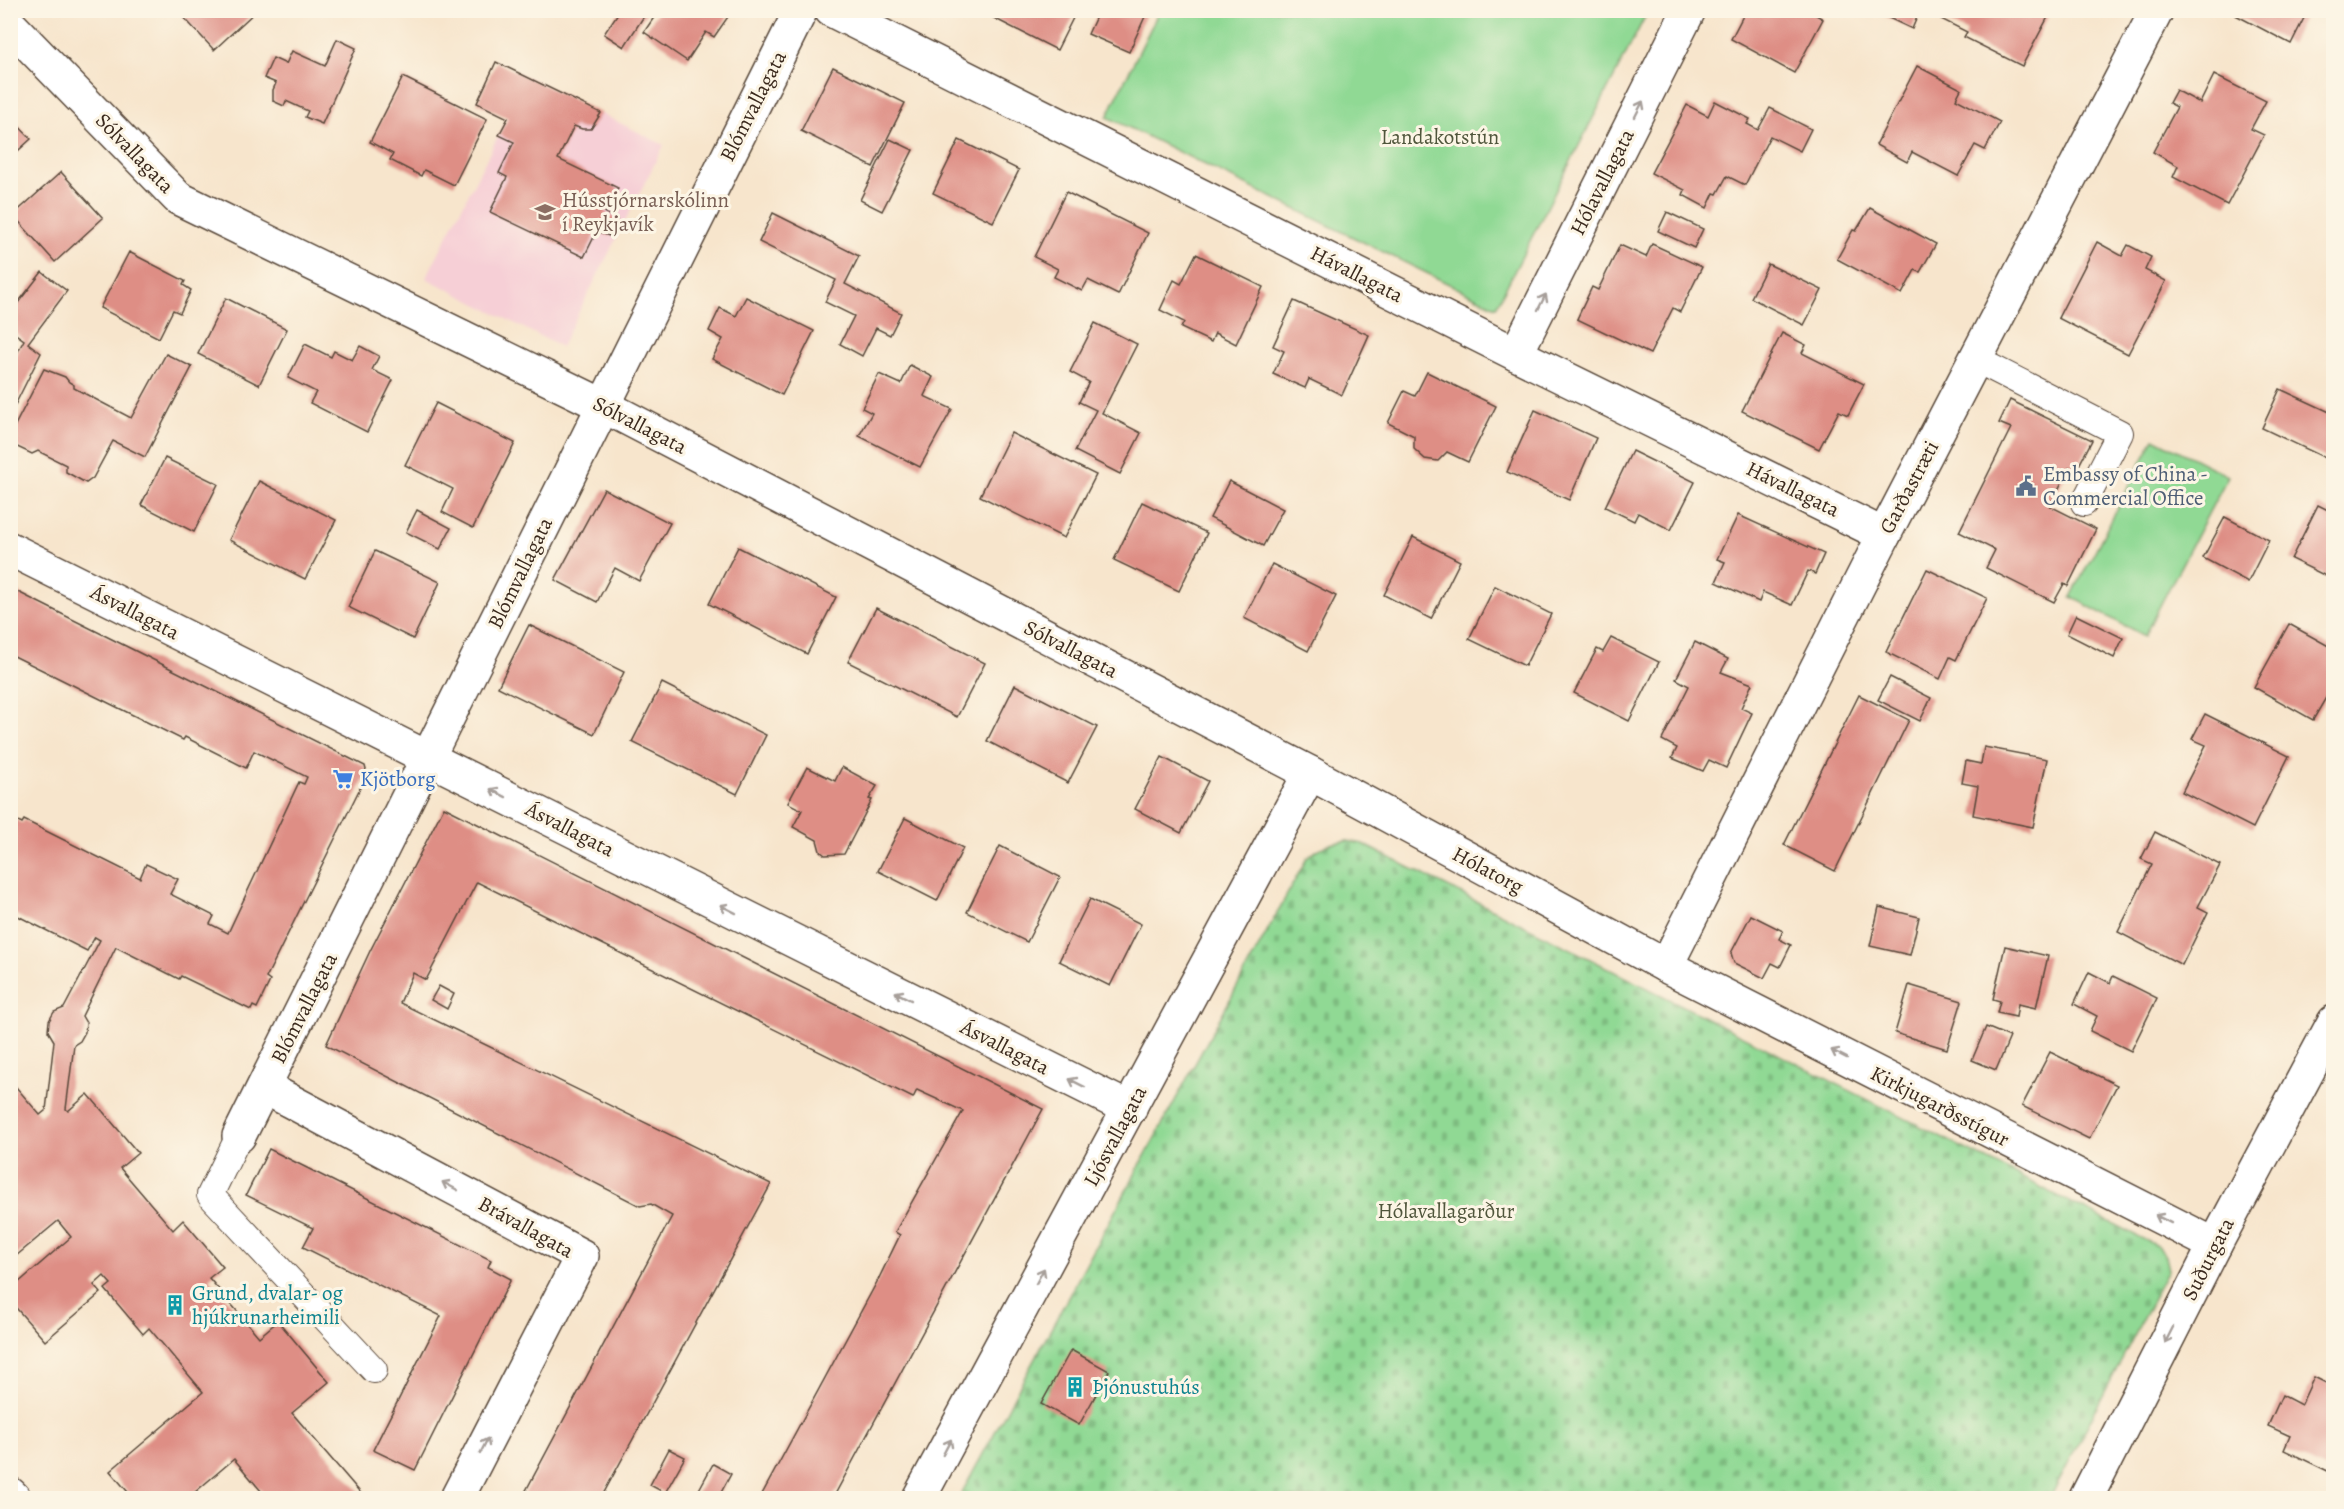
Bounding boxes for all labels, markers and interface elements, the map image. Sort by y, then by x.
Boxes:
street label: Blómvallagata [713,46,793,166]
one-way arrow [1633,101,1645,118]
street label: Sólvallagata [90,107,181,200]
park label: Landakotstún [1381,123,1499,151]
street label: Hólavallagata [1563,124,1641,240]
place label: Hússtjórnarskólinn í Reykjavík [562,186,729,238]
school or university icon: Hússtjórnarskólinn í Reykjavík [533,200,557,224]
street label: Hávallagata [1306,239,1408,309]
one-way arrow [1536,294,1548,311]
street label: Sólvallagata [588,389,692,461]
street label: Garðastræti [1873,435,1945,538]
street label: Hávallagata [1742,454,1844,524]
place label: Embassy of China - Commercial Office [2043,460,2208,512]
public building icon: Embassy of China - Commercial Office [2014,474,2038,498]
street label: Blómvallagata [481,512,559,633]
street label: Ásvallagata [85,577,184,646]
street label: Sólvallagata [1019,613,1123,685]
place label: Kjötborg [360,765,436,793]
supermarket icon: Kjötborg [331,767,355,791]
one-way arrow [489,787,507,799]
street label: Ásvallagata [520,794,619,863]
street label: Hólatorg [1448,840,1529,901]
one-way arrow [720,902,738,914]
street label: Blómvallagata [264,948,344,1068]
one-way arrow [895,990,912,1002]
street label: Ásvallagata [955,1012,1054,1081]
one-way arrow [1831,1048,1848,1060]
street label: Kirkjugarðsstígur [1866,1059,2014,1153]
one-way arrow [1069,1077,1087,1088]
street label: Ljósvallagata [1077,1081,1153,1191]
one-way arrow [442,1180,459,1192]
street label: Brávallagata [473,1189,579,1265]
park label: Hólavallagarður [1377,1197,1515,1225]
one-way arrow [2154,1212,2172,1224]
street label: Suðurgata [2175,1213,2241,1305]
one-way arrow [1035,1267,1046,1285]
place label: Grund, dvalar- og hjúkrunarheimili [192,1279,343,1331]
building icon: Grund, dvalar- og hjúkrunarheimili [163,1293,187,1317]
one-way arrow [2163,1325,2175,1343]
place label: Þjónustuhús [1092,1373,1200,1401]
building icon: Þjónustuhús [1063,1375,1087,1399]
one-way arrow [478,1438,490,1456]
one-way arrow [941,1439,953,1456]

